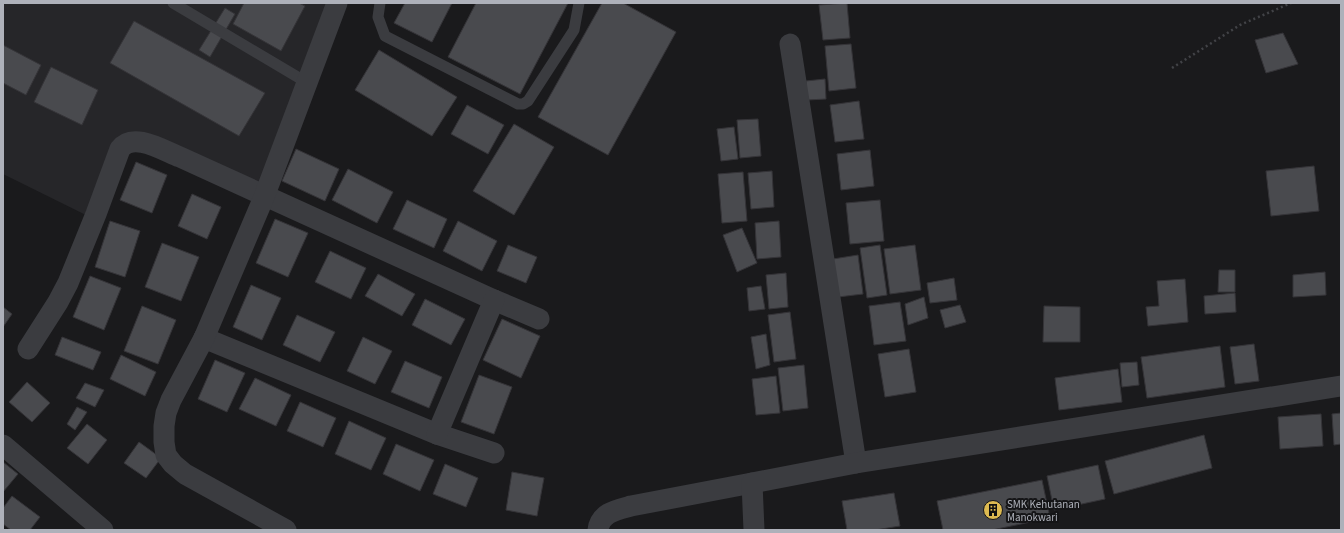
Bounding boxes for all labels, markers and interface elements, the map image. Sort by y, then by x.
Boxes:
place label: SMK Kehutanan Manokwari [1007,497,1080,525]
building icon: SMK Kehutanan Manokwari [982,499,1004,521]

